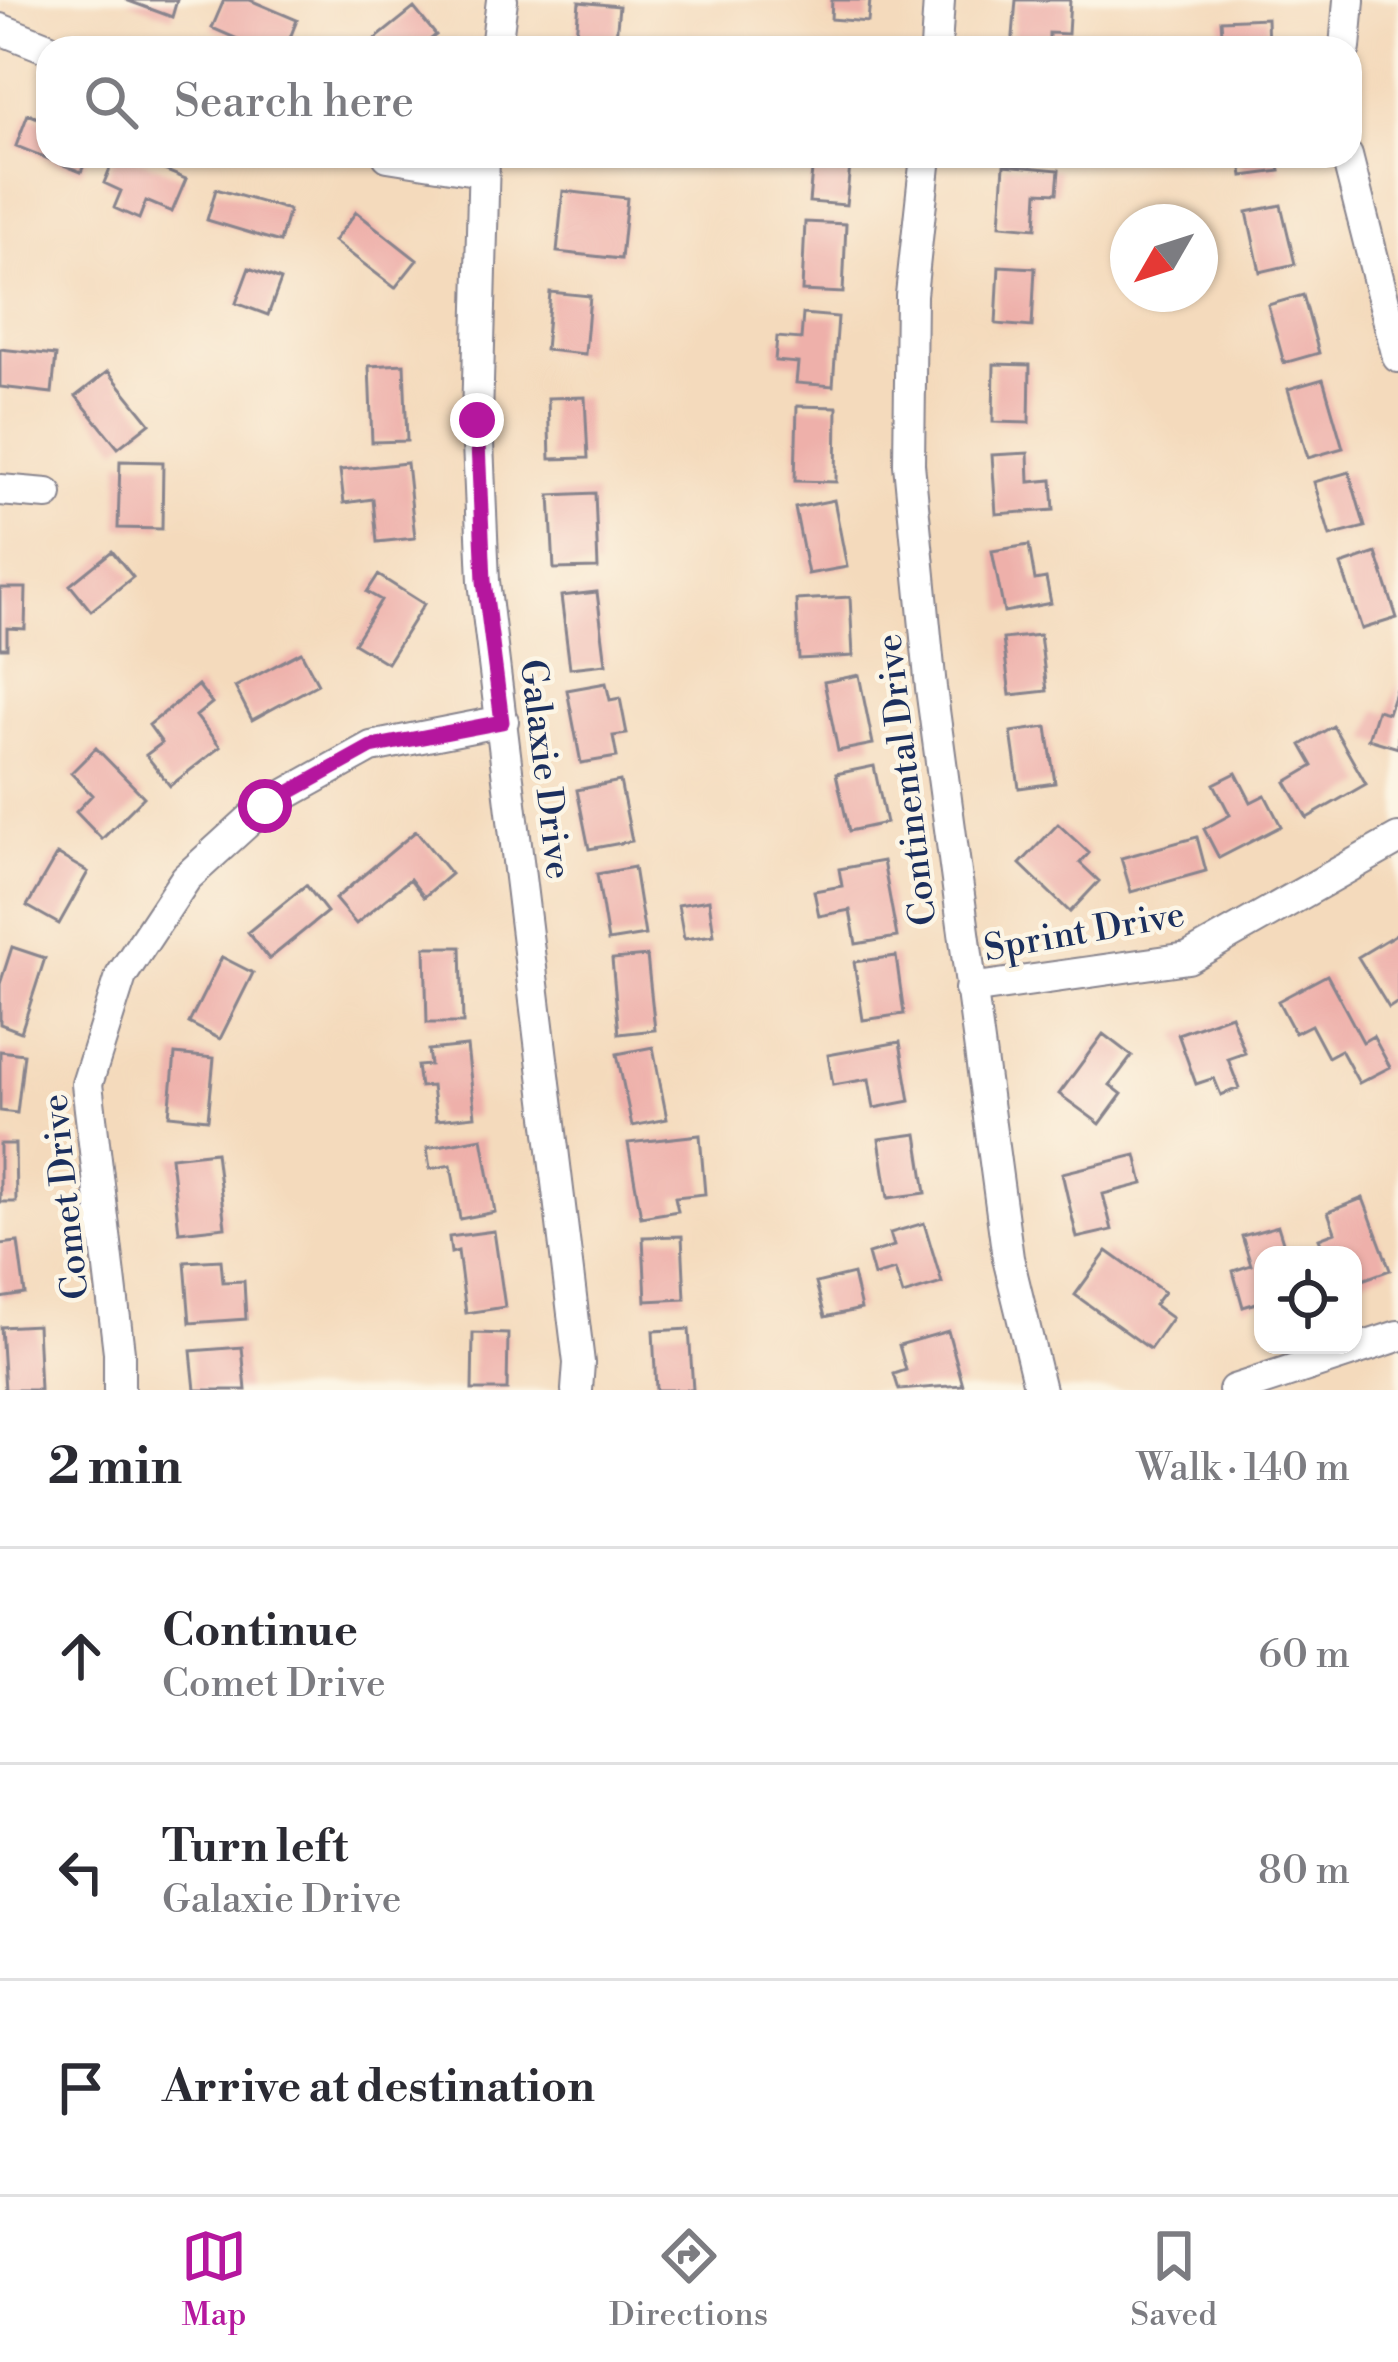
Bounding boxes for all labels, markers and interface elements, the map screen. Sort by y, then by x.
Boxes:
search box [36,36,1362,168]
icon: search [78,69,144,135]
text: Search here [174,74,414,131]
north arrow [1110,204,1218,312]
route end [450,393,504,447]
street label: Continental Drive [867,631,948,928]
street label: Galaxie Drive [509,657,580,882]
route start [238,779,292,833]
street label: Sprint Drive [981,893,1188,972]
street label: Comet Drive [33,1092,100,1302]
map controls [1254,1246,1362,1354]
button: locate [1254,1246,1362,1354]
text: 2 min [48,1436,182,1500]
text: Walk · 140 m [1136,1444,1350,1493]
text: Continue [162,1603,358,1660]
icon: ahead [48,1623,114,1689]
text: 60 m [1258,1631,1350,1680]
text: Comet Drive [162,1660,386,1709]
text: Turn left [162,1819,348,1876]
icon: left [48,1839,114,1905]
text: 80 m [1258,1847,1350,1896]
text: Galaxie Drive [162,1876,401,1925]
icon: arrive [48,2055,114,2121]
text: Arrive at destination [162,2059,595,2116]
tab: Map [181,2223,247,2336]
tab: Directions [609,2223,768,2336]
tab: Saved [1130,2223,1217,2336]

